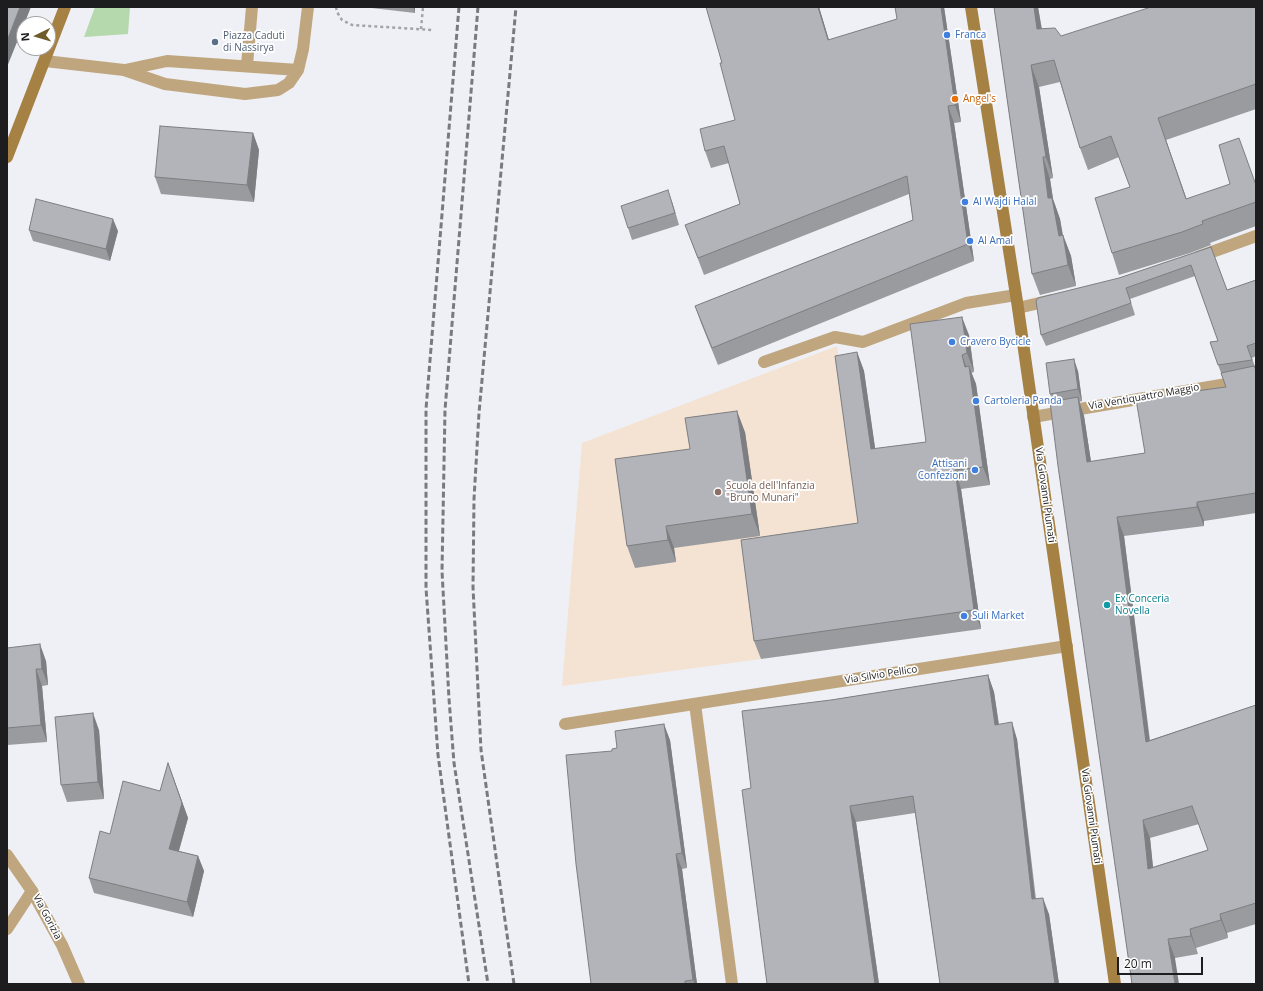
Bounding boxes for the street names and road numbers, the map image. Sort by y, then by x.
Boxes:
street label: Via Ventiquattro Maggio [1088,381,1200,413]
street label: Via Giovanni Piumati [1032,447,1058,543]
street label: Via Silvio Pellico [844,663,918,687]
street label: Via Giovanni Piumati [1078,768,1104,864]
street label: Via Gorizia [30,892,64,942]

